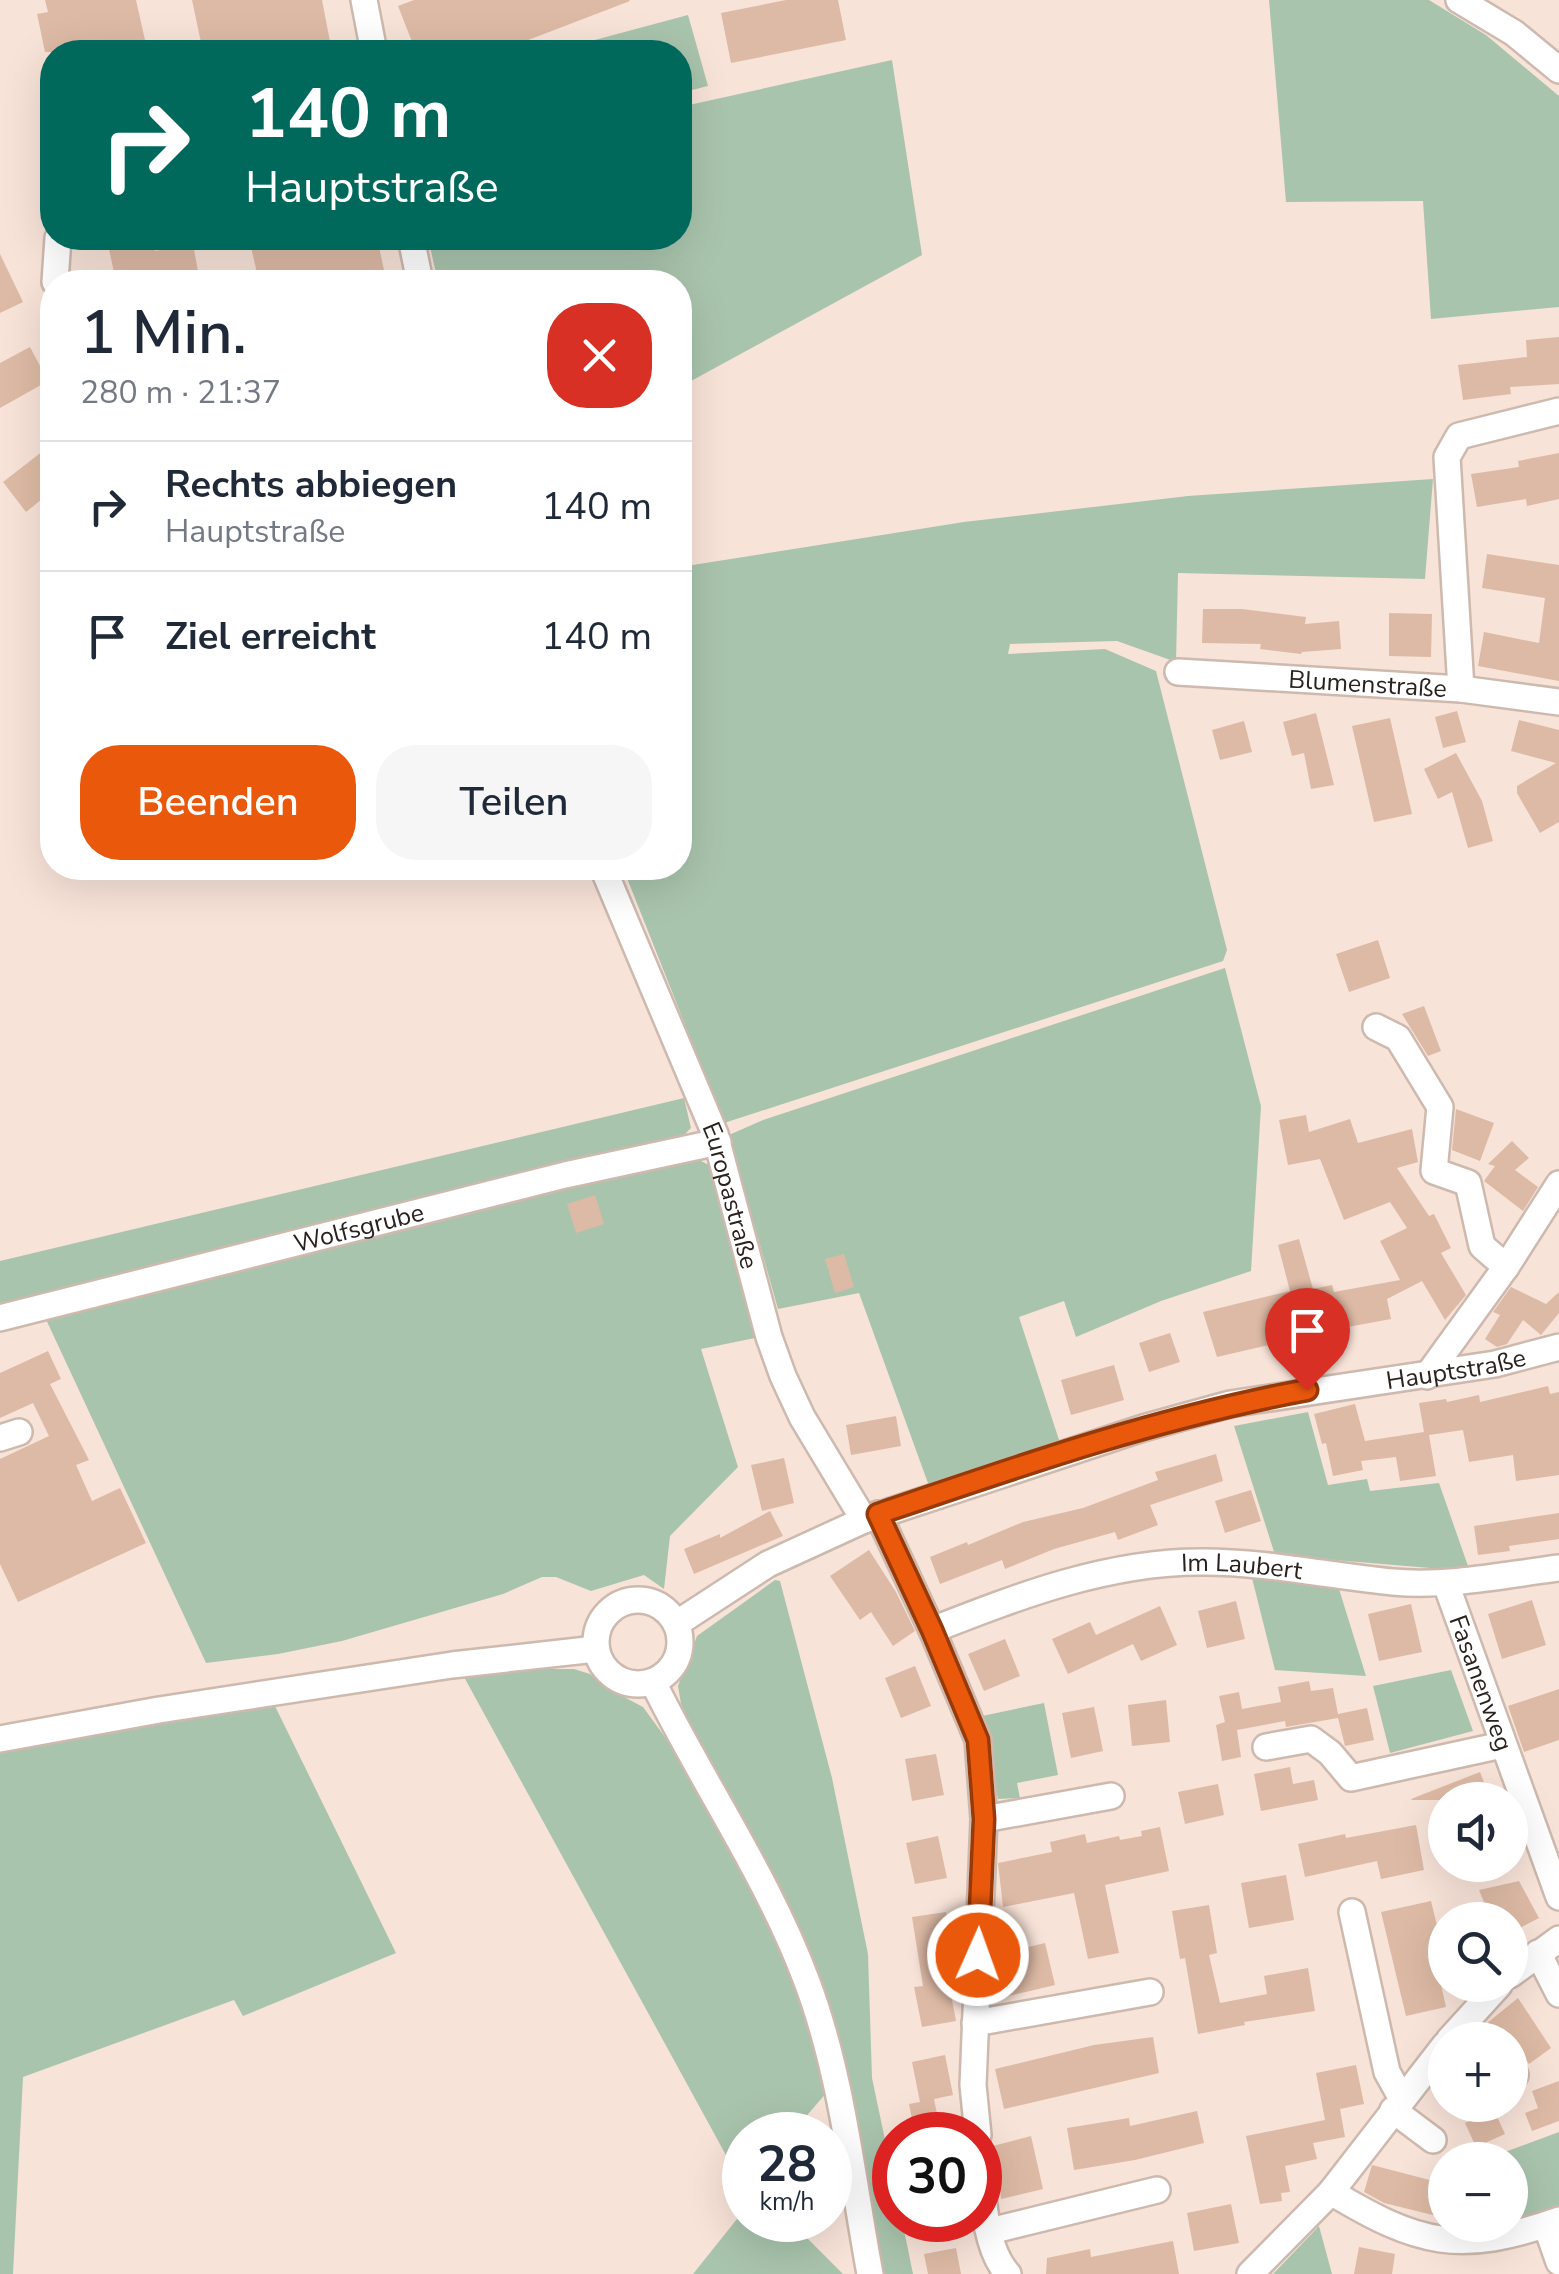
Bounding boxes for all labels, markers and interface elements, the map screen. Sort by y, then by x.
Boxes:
text: 140 m [245,66,451,162]
icon: right [80,80,210,210]
text: Hauptstraße [245,157,499,218]
text: 1 Min. [80,292,247,374]
button: close [547,303,652,408]
text: 280 m · 21:37 [80,371,281,414]
text: Rechts abbiegen [165,459,457,510]
icon: right [80,479,135,534]
text: 140 m [541,481,652,532]
text: Hauptstraße [165,510,345,553]
icon: arrive [80,609,135,664]
text: Ziel erreicht [165,611,376,662]
text: 140 m [541,611,652,662]
street label: Blumenstraße [1287,663,1448,706]
button: Beenden [80,745,356,860]
button: Teilen [376,745,652,860]
street label: Europastraße [694,1117,766,1273]
street label: Wolfsgrube [290,1195,428,1261]
pin [1265,1288,1350,1391]
icon: arrive [1280,1303,1335,1358]
street label: Hauptstraße [1384,1341,1530,1398]
street label: Im Laubert [1180,1546,1304,1588]
street label: Fasanenweg [1441,1610,1521,1756]
map controls [1428,1782,1528,2242]
button: sound [1428,1782,1528,1882]
button: search [1428,1902,1528,2002]
position arrow [926,1903,1030,2007]
button: + [1428,2022,1528,2122]
speed limit sign: 30 [872,2112,1002,2242]
text: 28 [757,2130,817,2199]
button: − [1428,2142,1528,2242]
text: km/h [759,2185,815,2219]

